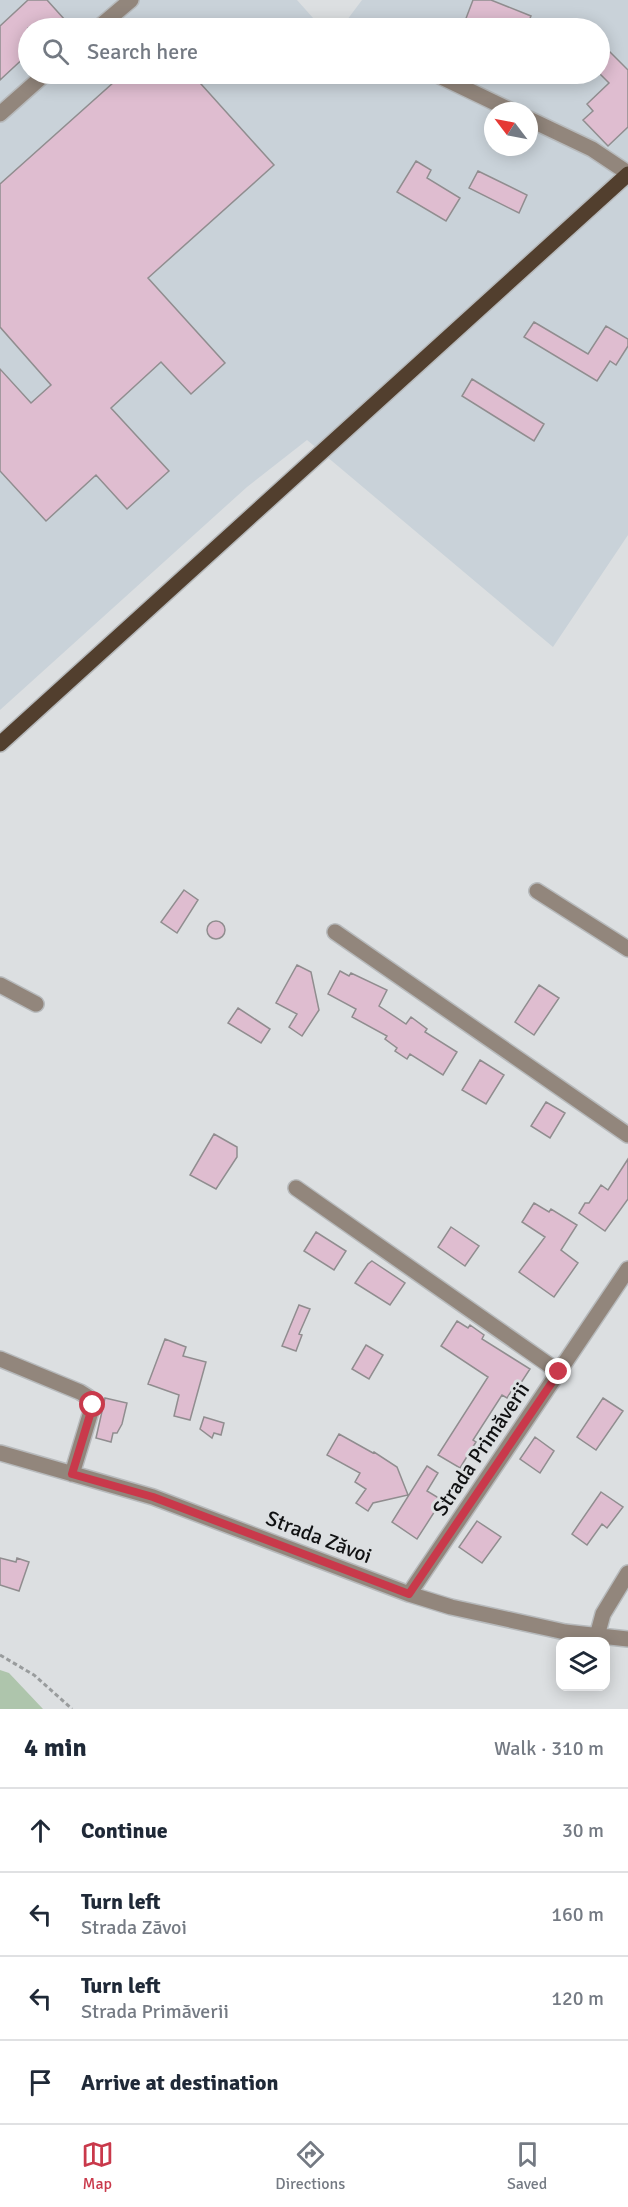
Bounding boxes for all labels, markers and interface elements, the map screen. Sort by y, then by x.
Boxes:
search box [18,18,610,84]
icon: search [39,35,72,68]
text: Search here [87,38,198,65]
north arrow [484,102,538,156]
route end [545,1358,571,1384]
street label: Strada Primăverii [427,1377,535,1521]
route start [79,1391,105,1417]
street label: Strada Zăvoi [262,1505,376,1569]
map controls [556,1637,610,1691]
button: layers [556,1637,610,1691]
text: 4 min [24,1732,87,1764]
text: Walk · 310 m [494,1736,604,1761]
icon: ahead [24,1814,57,1847]
text: Continue [81,1817,168,1844]
text: 30 m [562,1818,604,1843]
text: Turn left [81,1888,161,1915]
icon: left [24,1898,57,1931]
text: 160 m [551,1902,604,1927]
text: Strada Zăvoi [81,1915,187,1940]
text: Turn left [81,1972,161,1999]
icon: left [24,1982,57,2015]
text: 120 m [551,1986,604,2011]
text: Strada Primăverii [81,1999,229,2024]
icon: arrive [24,2066,57,2099]
text: Arrive at destination [81,2069,278,2096]
tab: Map [81,2138,114,2194]
tab: Directions [275,2138,345,2194]
tab: Saved [507,2138,547,2194]

